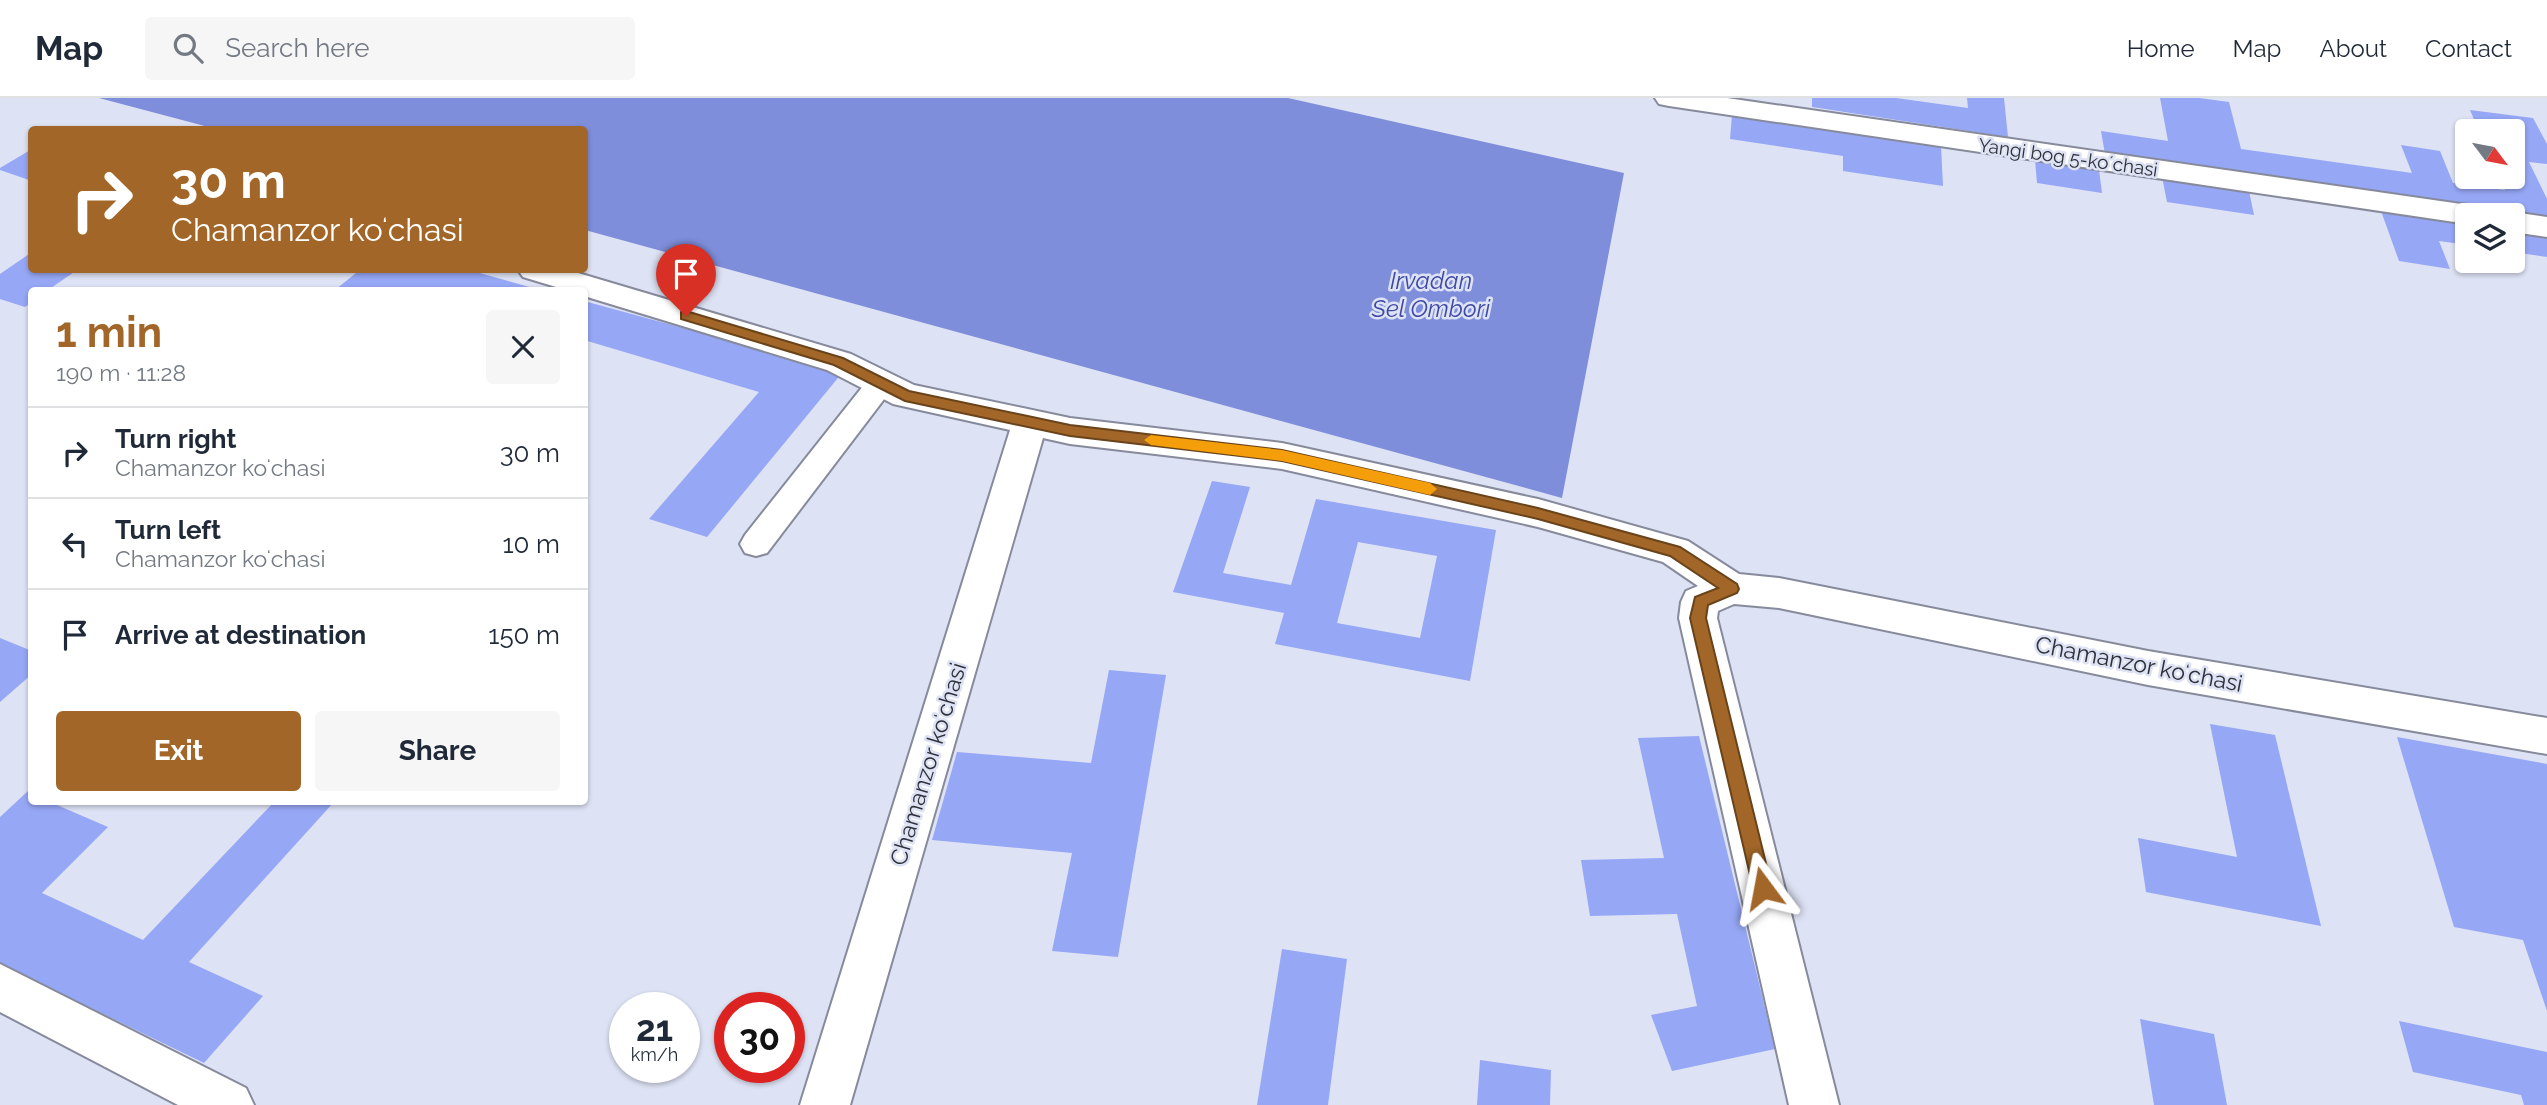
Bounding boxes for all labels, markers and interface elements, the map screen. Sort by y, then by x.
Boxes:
search box [145,17,635,80]
text: Map [35,29,103,68]
icon: search [169,29,207,67]
text: Search here [225,33,370,63]
text: Home [2127,34,2195,63]
text: Map [2233,34,2281,63]
text: About [2319,34,2387,63]
text: Contact [2425,34,2512,63]
north arrow [2455,119,2525,189]
map controls [2455,119,2525,273]
street label: Yangi bog 5-koʼchasi [1977,134,2159,180]
text: 30 m [171,152,286,209]
icon: right [56,154,147,245]
button: layers [2455,203,2525,273]
text: Chamanzor koʻchasi [171,211,464,248]
pin [656,244,716,316]
icon: arrive [667,255,705,293]
water label: Irvadan Sel Ombori [1371,266,1491,323]
text: 1 min [56,308,162,357]
button: close [486,310,560,384]
text: 190 m · 11:28 [56,359,186,386]
text: Turn right [115,424,236,454]
icon: right [56,434,94,472]
text: 30 m [500,438,560,468]
text: Chamanzor koʻchasi [115,454,325,481]
text: Turn left [115,515,221,545]
icon: left [56,525,94,563]
text: 10 m [502,529,560,559]
text: Chamanzor koʻchasi [115,545,325,572]
icon: arrive [56,616,94,654]
text: Arrive at destination [115,620,366,650]
text: 150 m [488,620,560,650]
street label: Chamanzor koʻchasi [2033,630,2245,697]
street label: Chamanzor koʻchasi [884,659,971,868]
button: Exit [56,711,301,791]
button: Share [315,711,560,791]
position arrow [1726,851,1800,925]
speed limit sign: 30 [714,992,805,1083]
text: 21 [636,1008,673,1049]
text: km/h [631,1044,678,1065]

